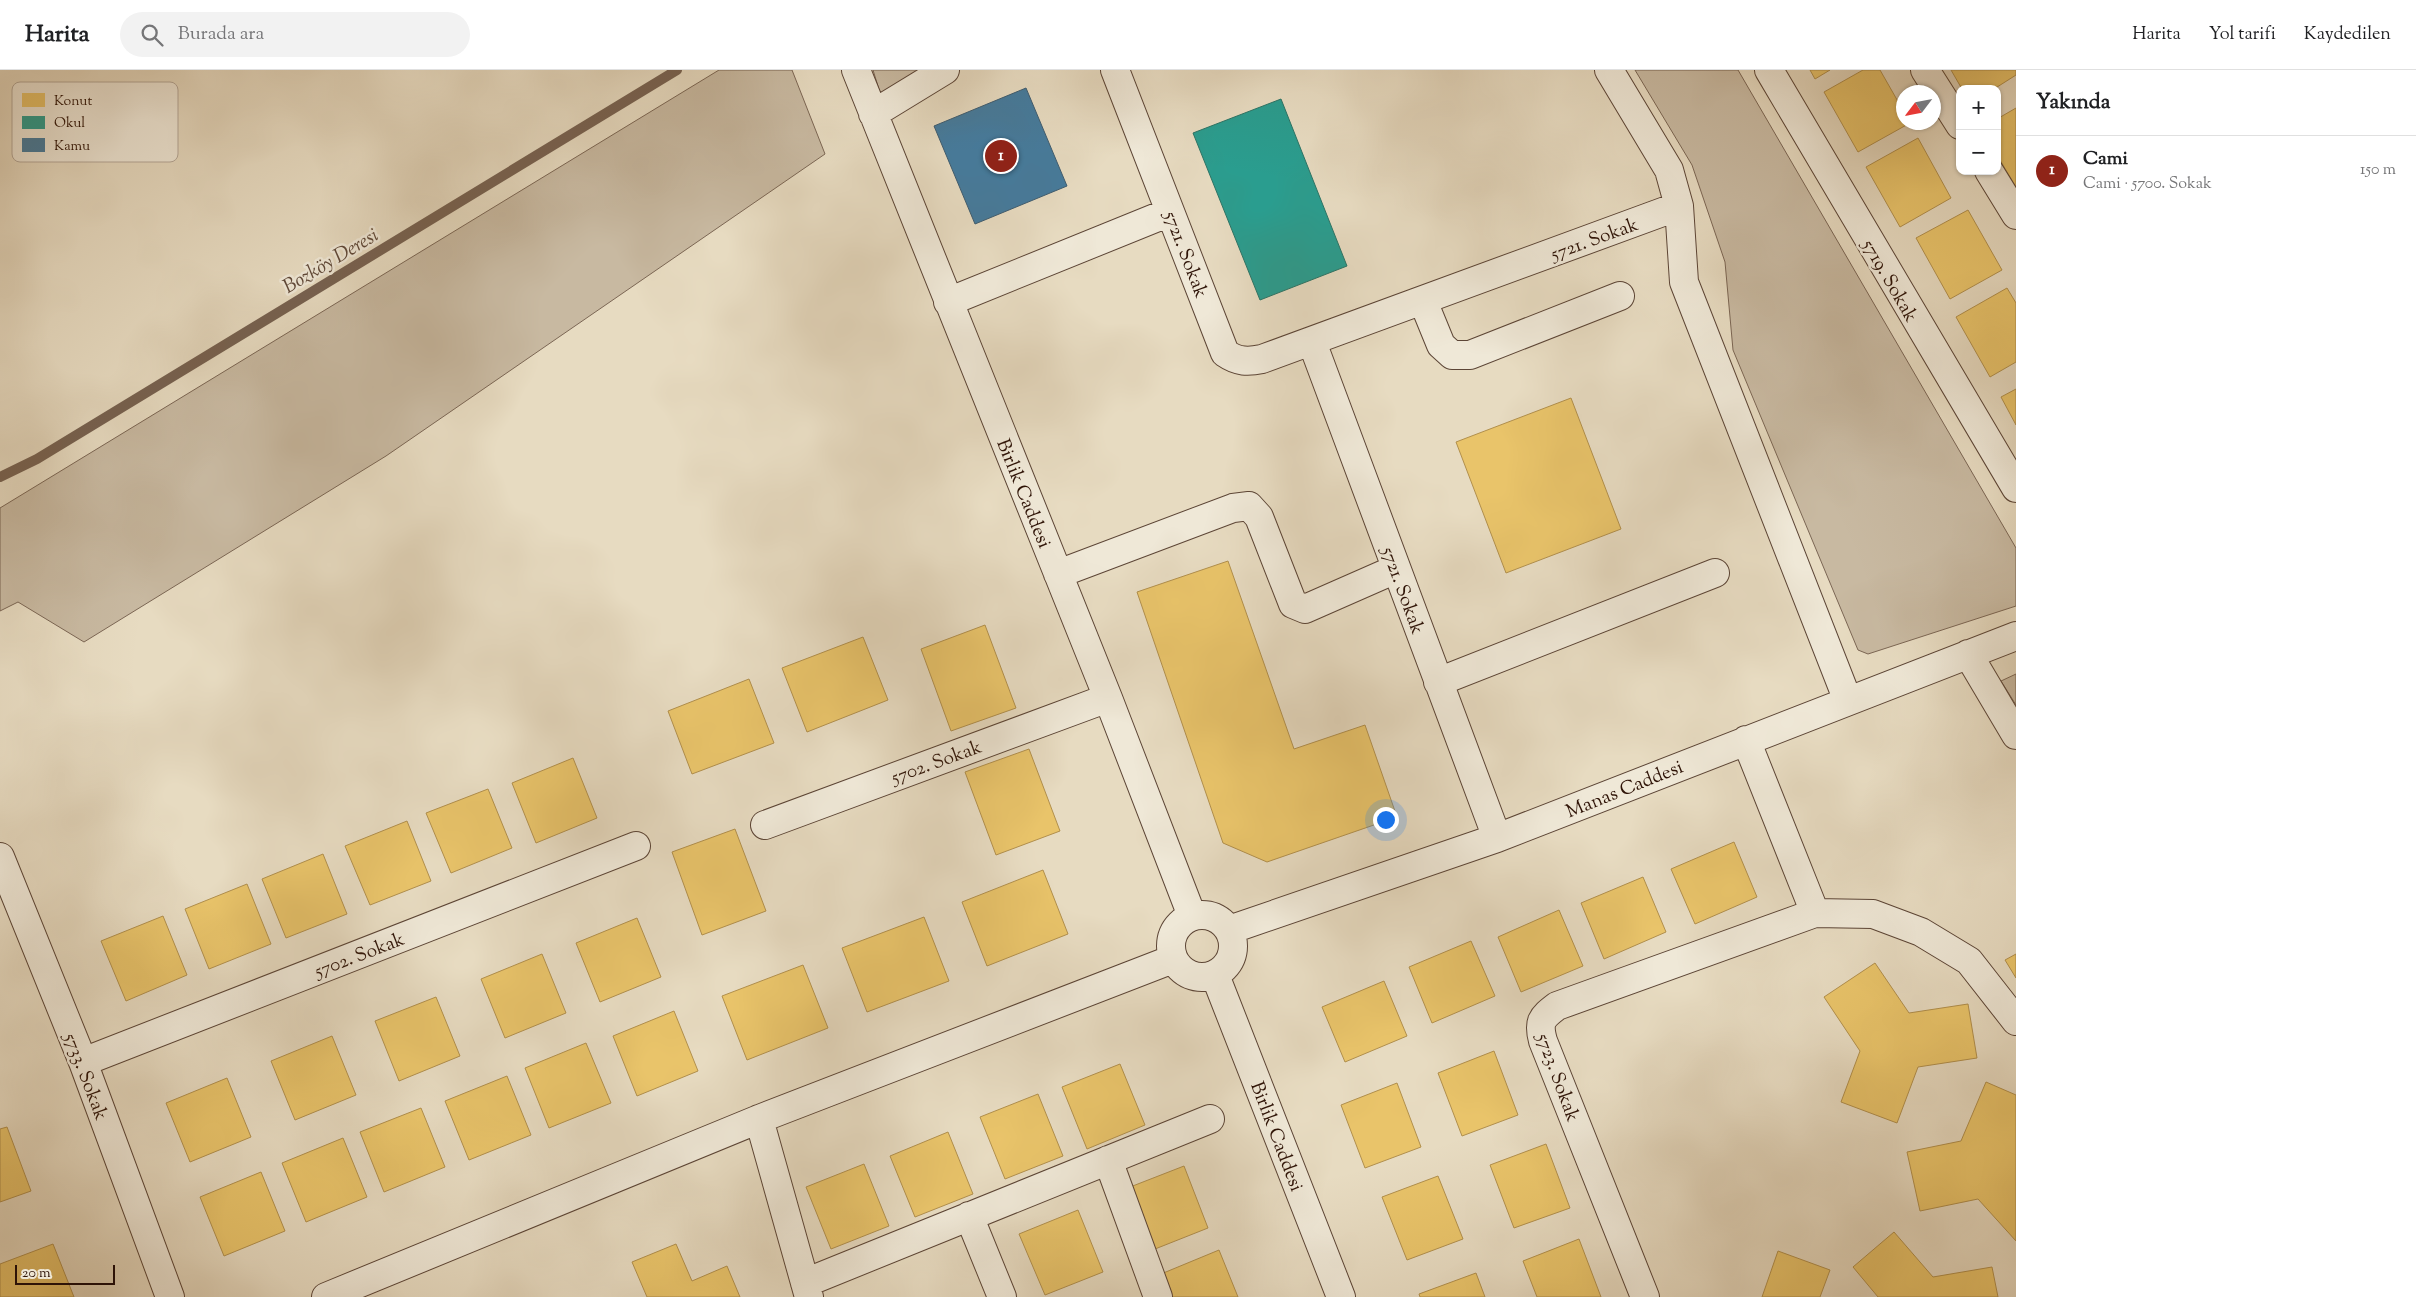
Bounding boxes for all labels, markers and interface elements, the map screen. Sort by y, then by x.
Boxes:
search box [120,12,470,57]
text: Harita [25,18,90,52]
icon: search [138,21,166,49]
text: Burada ara [178,21,264,48]
text: Harita [2132,22,2181,48]
text: Yol tarifi [2209,22,2276,48]
text: Kaydedilen [2304,22,2391,48]
legend [12,82,178,162]
north arrow [1896,85,1941,130]
map controls [1956,85,2001,175]
button: + [1956,85,2001,130]
text: Yakında [2036,88,2110,118]
text: Konut [54,92,92,112]
text: Okul [54,114,85,134]
button: − [1956,130,2001,175]
text: Kamu [54,137,90,157]
pin: 1 [985,137,1017,175]
text: Cami [2083,146,2128,173]
text: 1 [2049,159,2055,182]
text: 150 m [2360,159,2396,182]
text: Cami · 5700. Sokak [2083,173,2212,196]
street label: 5721. Sokak [1155,207,1214,303]
street label: 5721. Sokak [1546,212,1643,269]
water label: Bozköy Deresi [278,222,385,302]
street label: 5719. Sokak [1854,234,1924,328]
street label: Birlik Caddesi [988,435,1057,553]
street label: 5721. Sokak [1373,542,1430,639]
street label: 5702. Sokak [887,734,986,793]
street label: Manas Caddesi [1562,755,1688,826]
your location [1373,807,1399,833]
street label: 5702. Sokak [310,927,409,986]
street label: 5733. Sokak [55,1029,114,1125]
street label: 5723. Sokak [1528,1029,1585,1126]
street label: Birlik Caddesi [1242,1078,1309,1196]
scale bar [15,1262,115,1285]
text: 20 m [22,1264,51,1284]

